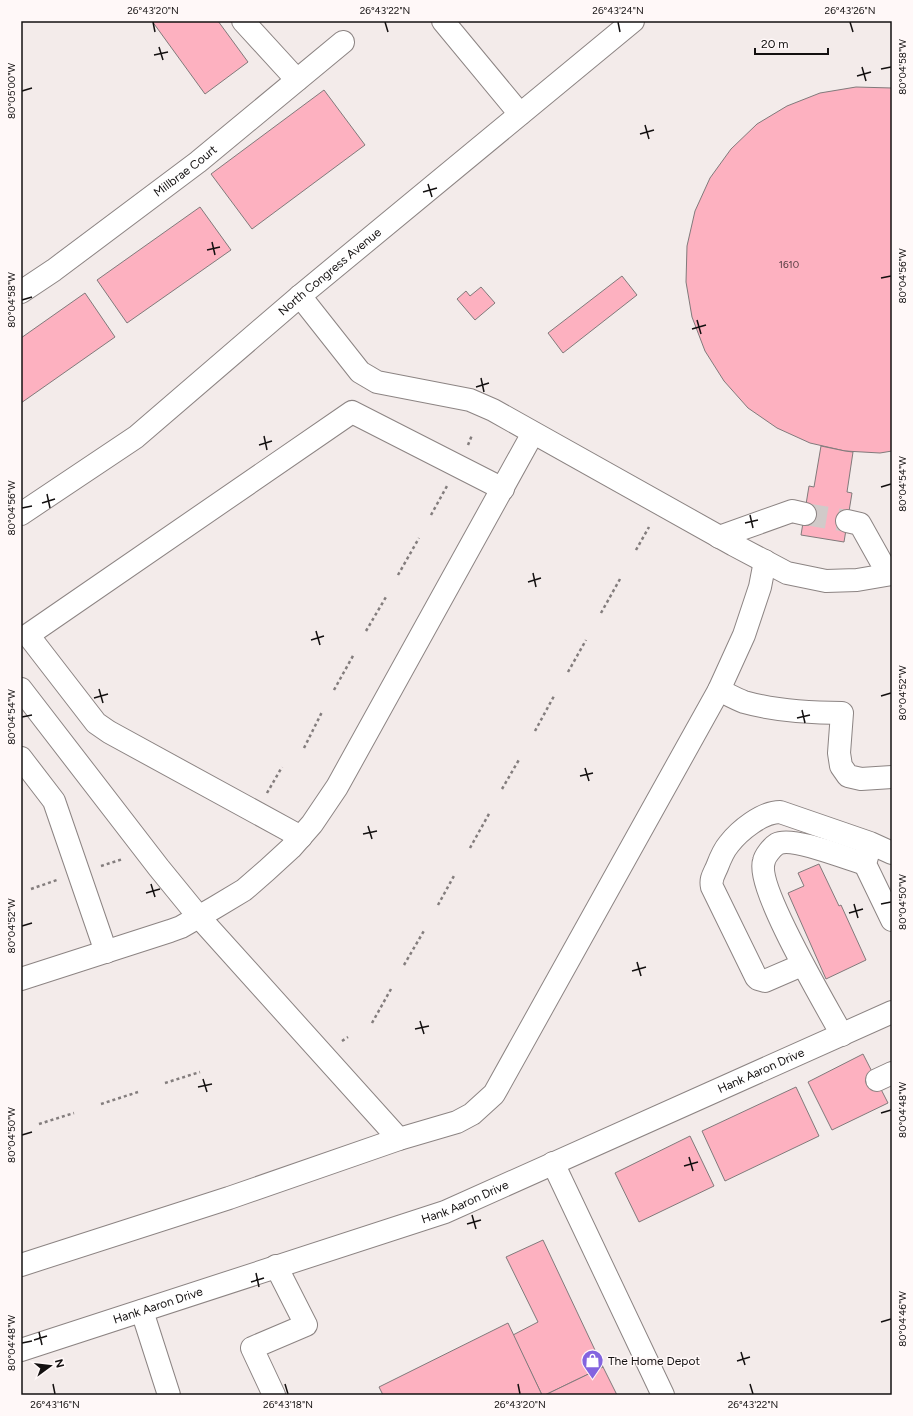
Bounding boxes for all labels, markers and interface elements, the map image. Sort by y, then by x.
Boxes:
text: 26°43'20"N [127,4,179,17]
text: 26°43'22"N [360,4,410,17]
text: 26°43'24"N [592,4,644,17]
text: 26°43'26"N [825,4,875,17]
scale bar [755,30,828,56]
text: 20 m [761,37,789,51]
text: 80°04'58"W [896,39,909,95]
text: 80°05'00"W [5,63,18,119]
street label: Millbrae Court [151,142,220,200]
street label: North Congress Avenue [275,225,384,318]
text: 80°04'56"W [896,248,909,304]
house number: 1610 [779,258,799,271]
text: 80°04'58"W [5,272,18,328]
text: 80°04'54"W [896,456,909,512]
text: 80°04'56"W [5,480,18,536]
text: 80°04'52"W [896,665,909,721]
text: 80°04'54"W [5,689,18,745]
text: 80°04'50"W [896,874,909,930]
text: 80°04'52"W [5,898,18,954]
street label: Hank Aaron Drive [715,1045,807,1096]
text: 80°04'48"W [896,1082,909,1138]
text: 80°04'50"W [5,1107,18,1163]
street label: Hank Aaron Drive [419,1177,511,1226]
street label: Hank Aaron Drive [111,1284,205,1327]
text: 80°04'46"W [896,1291,909,1347]
text: 80°04'48"W [5,1315,18,1371]
north arrow [30,1346,70,1386]
shop icon: The Home Depot [579,1348,605,1381]
place label: The Home Depot [608,1354,700,1368]
text: N [52,1358,67,1369]
text: 26°43'16"N [30,1398,80,1411]
text: 26°43'18"N [263,1398,313,1411]
text: 26°43'20"N [494,1398,546,1411]
text: 26°43'22"N [728,1398,778,1411]

